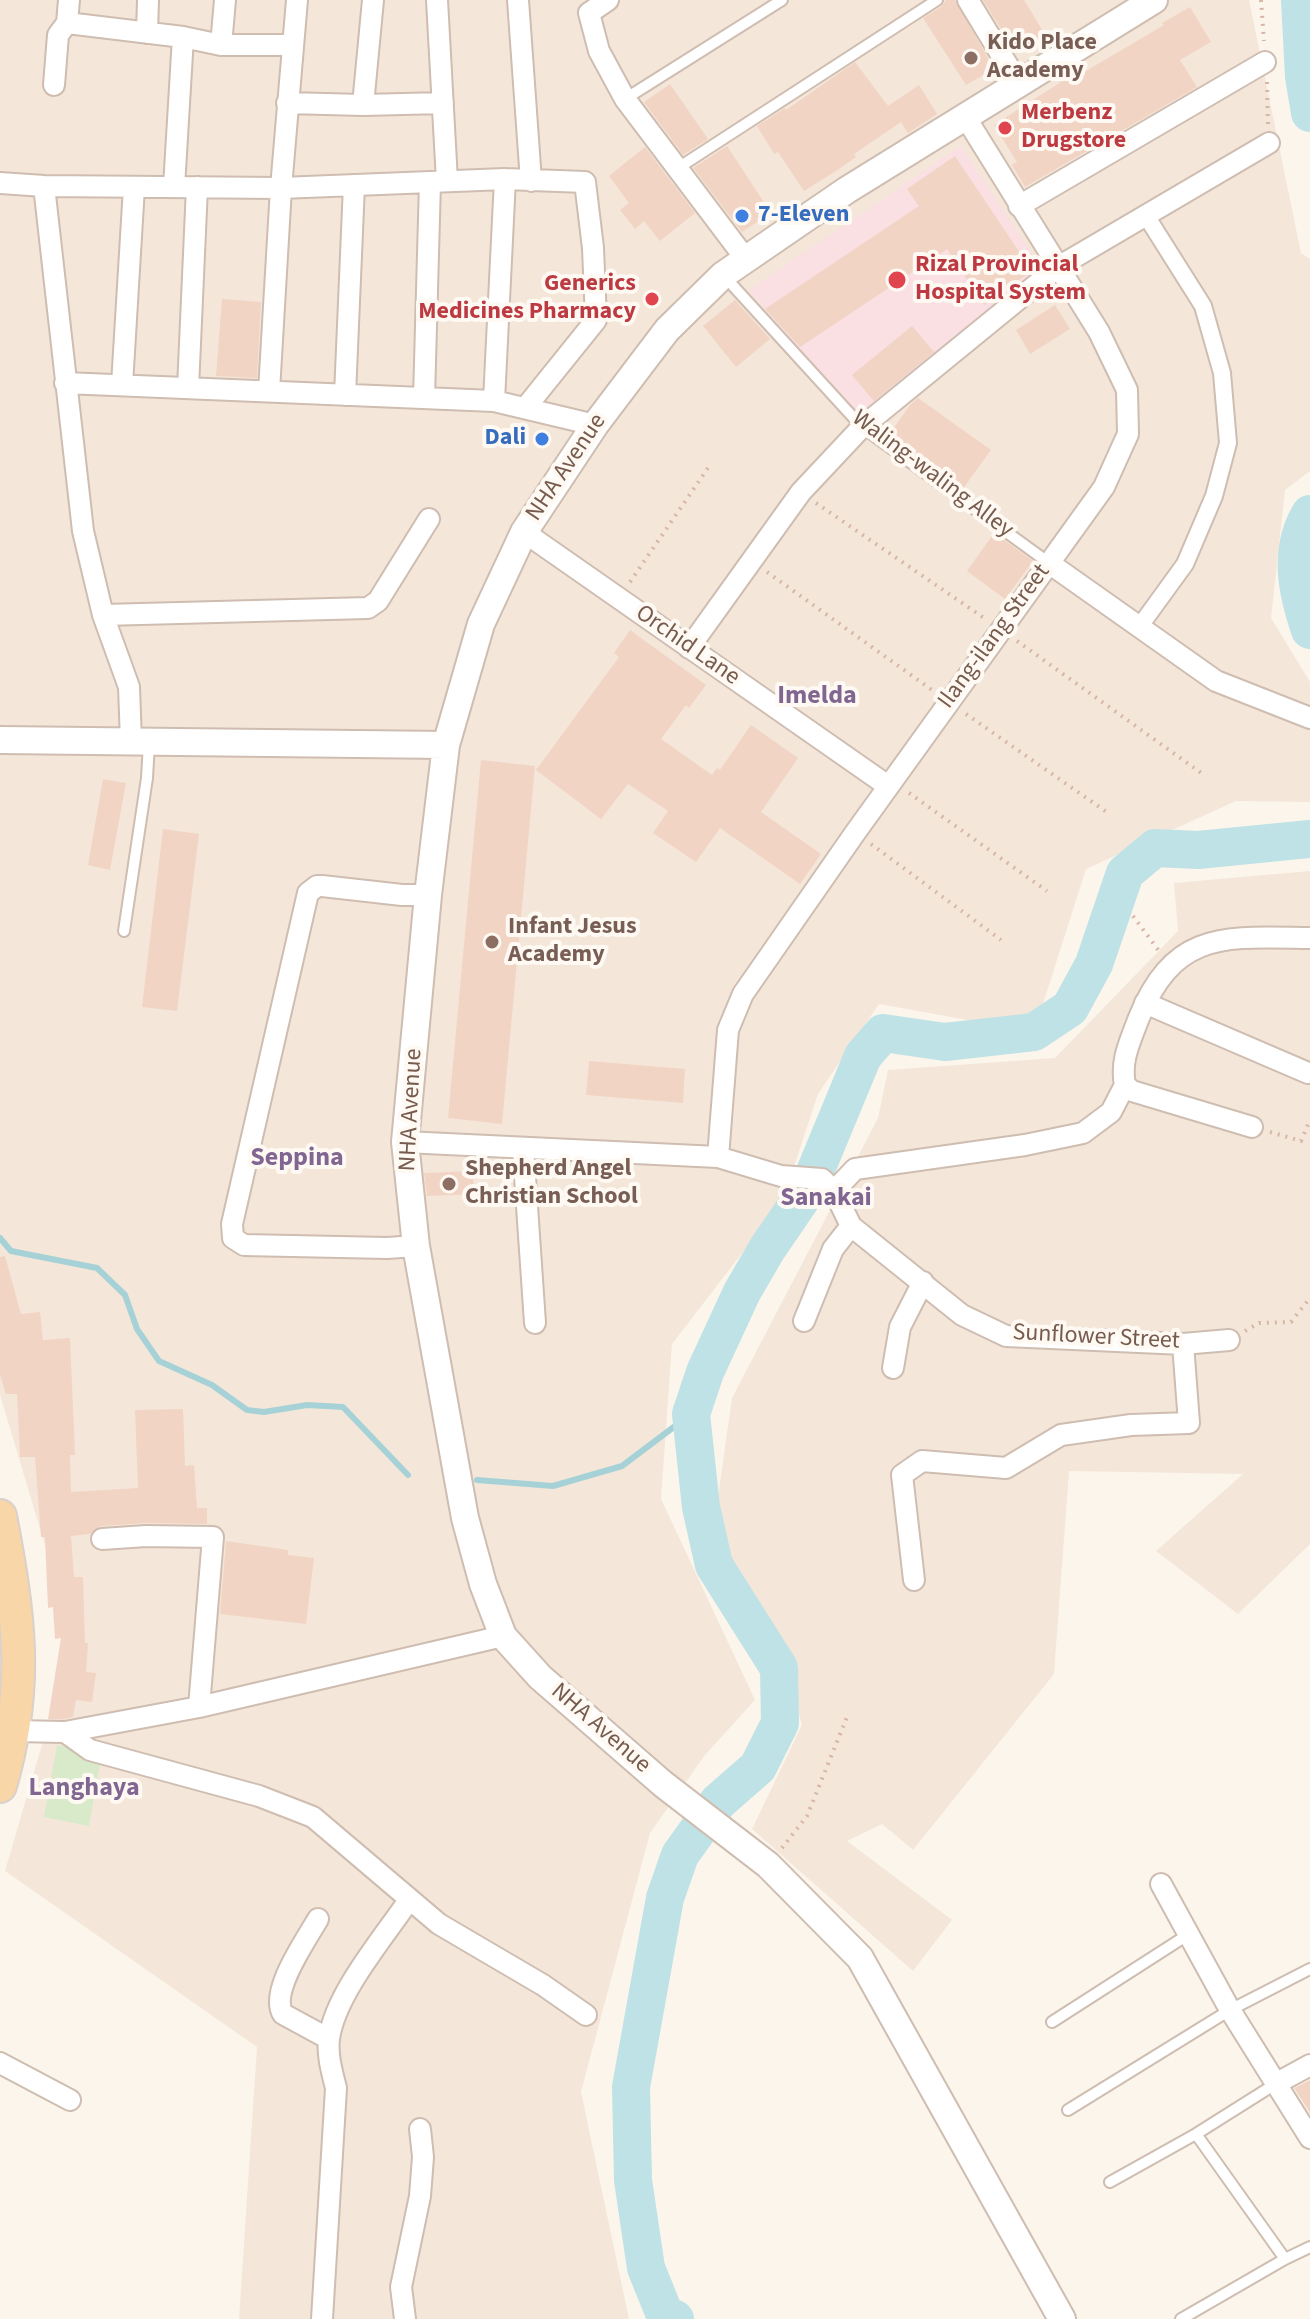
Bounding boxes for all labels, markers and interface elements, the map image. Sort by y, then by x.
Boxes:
place label: Kido Place Academy [987,30,1097,86]
marker: Kido Place Academy [962,49,980,67]
place label: Merbenz Drugstore [1021,100,1126,156]
marker: Merbenz Drugstore [996,119,1014,137]
place label: 7-Eleven [758,202,849,230]
marker: 7-Eleven [733,207,751,225]
place label: Rizal Provincial Hospital System [915,252,1086,308]
marker: Rizal Provincial Hospital System [886,269,908,291]
place label: Generics Medicines Pharmacy [418,271,636,327]
marker: Generics Medicines Pharmacy [643,290,661,308]
street label: Waling-waling Alley [845,405,1019,545]
street label: NHA Avenue [521,409,613,527]
place label: Dali [485,425,526,453]
marker: Dali [533,430,551,448]
street label: Ilang-ilang Street [933,559,1057,715]
street label: Orchid Lane [629,600,745,692]
district label: Imelda [777,681,857,713]
place label: Infant Jesus Academy [508,914,637,970]
marker: Infant Jesus Academy [483,933,501,951]
street label: NHA Avenue [394,1048,430,1172]
district label: Seppina [250,1143,344,1175]
place label: Shepherd Angel Christian School [465,1156,638,1212]
marker: Shepherd Angel Christian School [440,1175,458,1193]
district label: Sanakai [780,1183,872,1215]
street label: Sunflower Street [1012,1319,1180,1357]
street label: NHA Avenue [544,1678,656,1780]
district label: Langhaya [28,1773,140,1805]

